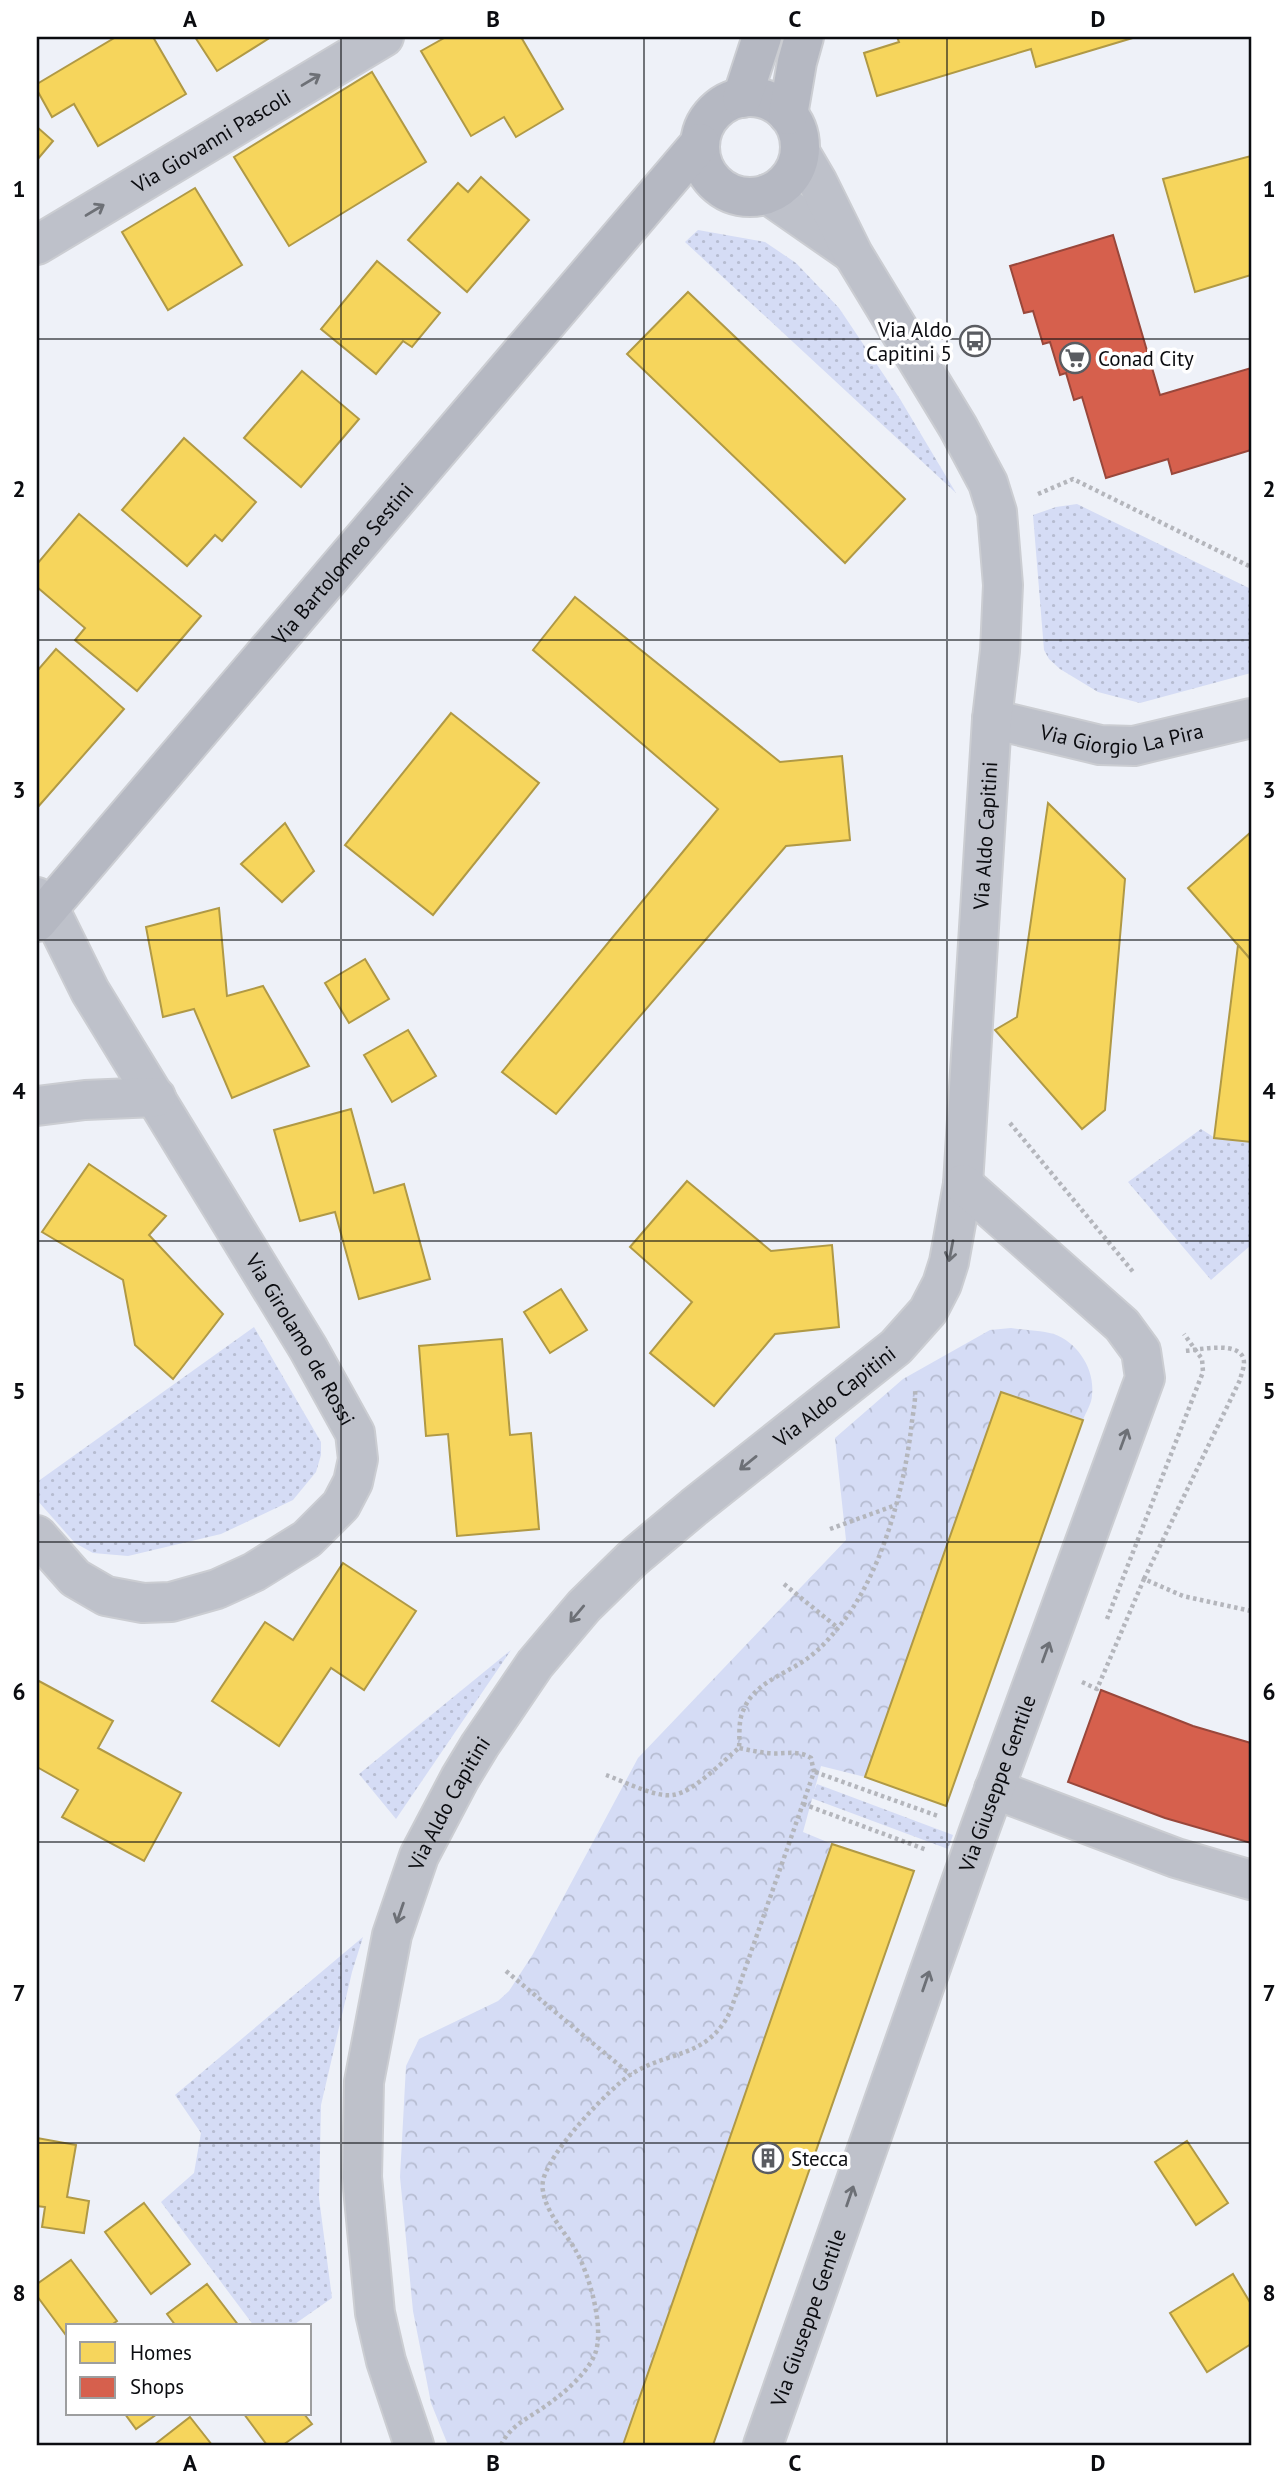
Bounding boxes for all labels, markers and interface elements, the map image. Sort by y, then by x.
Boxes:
text: A [183,4,197,33]
text: B [486,4,500,33]
text: C [789,4,802,33]
text: D [1091,4,1105,33]
one-way arrow [301,73,321,87]
street label: Via Giovanni Pascoli [126,83,295,199]
text: 1 [12,174,26,203]
text: 1 [1262,174,1276,203]
one-way arrow [85,202,105,216]
place label: Via Aldo Capitini 5 [866,316,952,367]
bus stop icon: Via Aldo Capitini 5 [958,324,992,358]
supermarket icon: Conad City [1058,341,1092,375]
place label: Conad City [1098,345,1194,372]
text: 2 [12,474,26,503]
text: 2 [1262,474,1276,503]
street label: Via Bartolomeo Sestini [265,477,419,651]
street label: Via Giorgio La Pira [1037,716,1206,760]
street label: Via Aldo Capitini [967,761,1003,911]
text: 3 [12,775,26,804]
text: 3 [1262,775,1276,804]
text: 4 [12,1076,26,1105]
text: 4 [1262,1076,1276,1105]
one-way arrow [944,1240,957,1262]
street label: Via Girolamo de Rossi [239,1248,362,1430]
street label: Via Aldo Capitini [767,1339,901,1453]
text: 5 [12,1376,26,1405]
text: 5 [1262,1376,1276,1405]
one-way arrow [1119,1428,1131,1450]
one-way arrow [739,1455,757,1471]
one-way arrow [569,1604,585,1622]
one-way arrow [1040,1642,1053,1664]
text: 6 [12,1677,26,1706]
text: 6 [1262,1677,1276,1706]
street label: Via Giuseppe Gentile [952,1691,1041,1876]
street label: Via Aldo Capitini [401,1731,496,1874]
one-way arrow [393,1901,405,1923]
one-way arrow [921,1971,933,1993]
text: 7 [12,1978,26,2007]
text: 7 [1262,1978,1276,2007]
building icon: Stecca [751,2141,785,2175]
place label: Stecca [791,2145,848,2172]
one-way arrow [844,2185,857,2207]
street label: Via Giuseppe Gentile [764,2225,851,2411]
text: 8 [12,2278,26,2307]
text: 8 [1262,2278,1276,2307]
legend [66,2324,312,2416]
text: Homes [130,2339,192,2366]
text: Shops [130,2373,184,2400]
text: A [183,2448,197,2477]
text: B [486,2448,500,2477]
text: C [789,2448,802,2477]
text: D [1091,2448,1105,2477]

